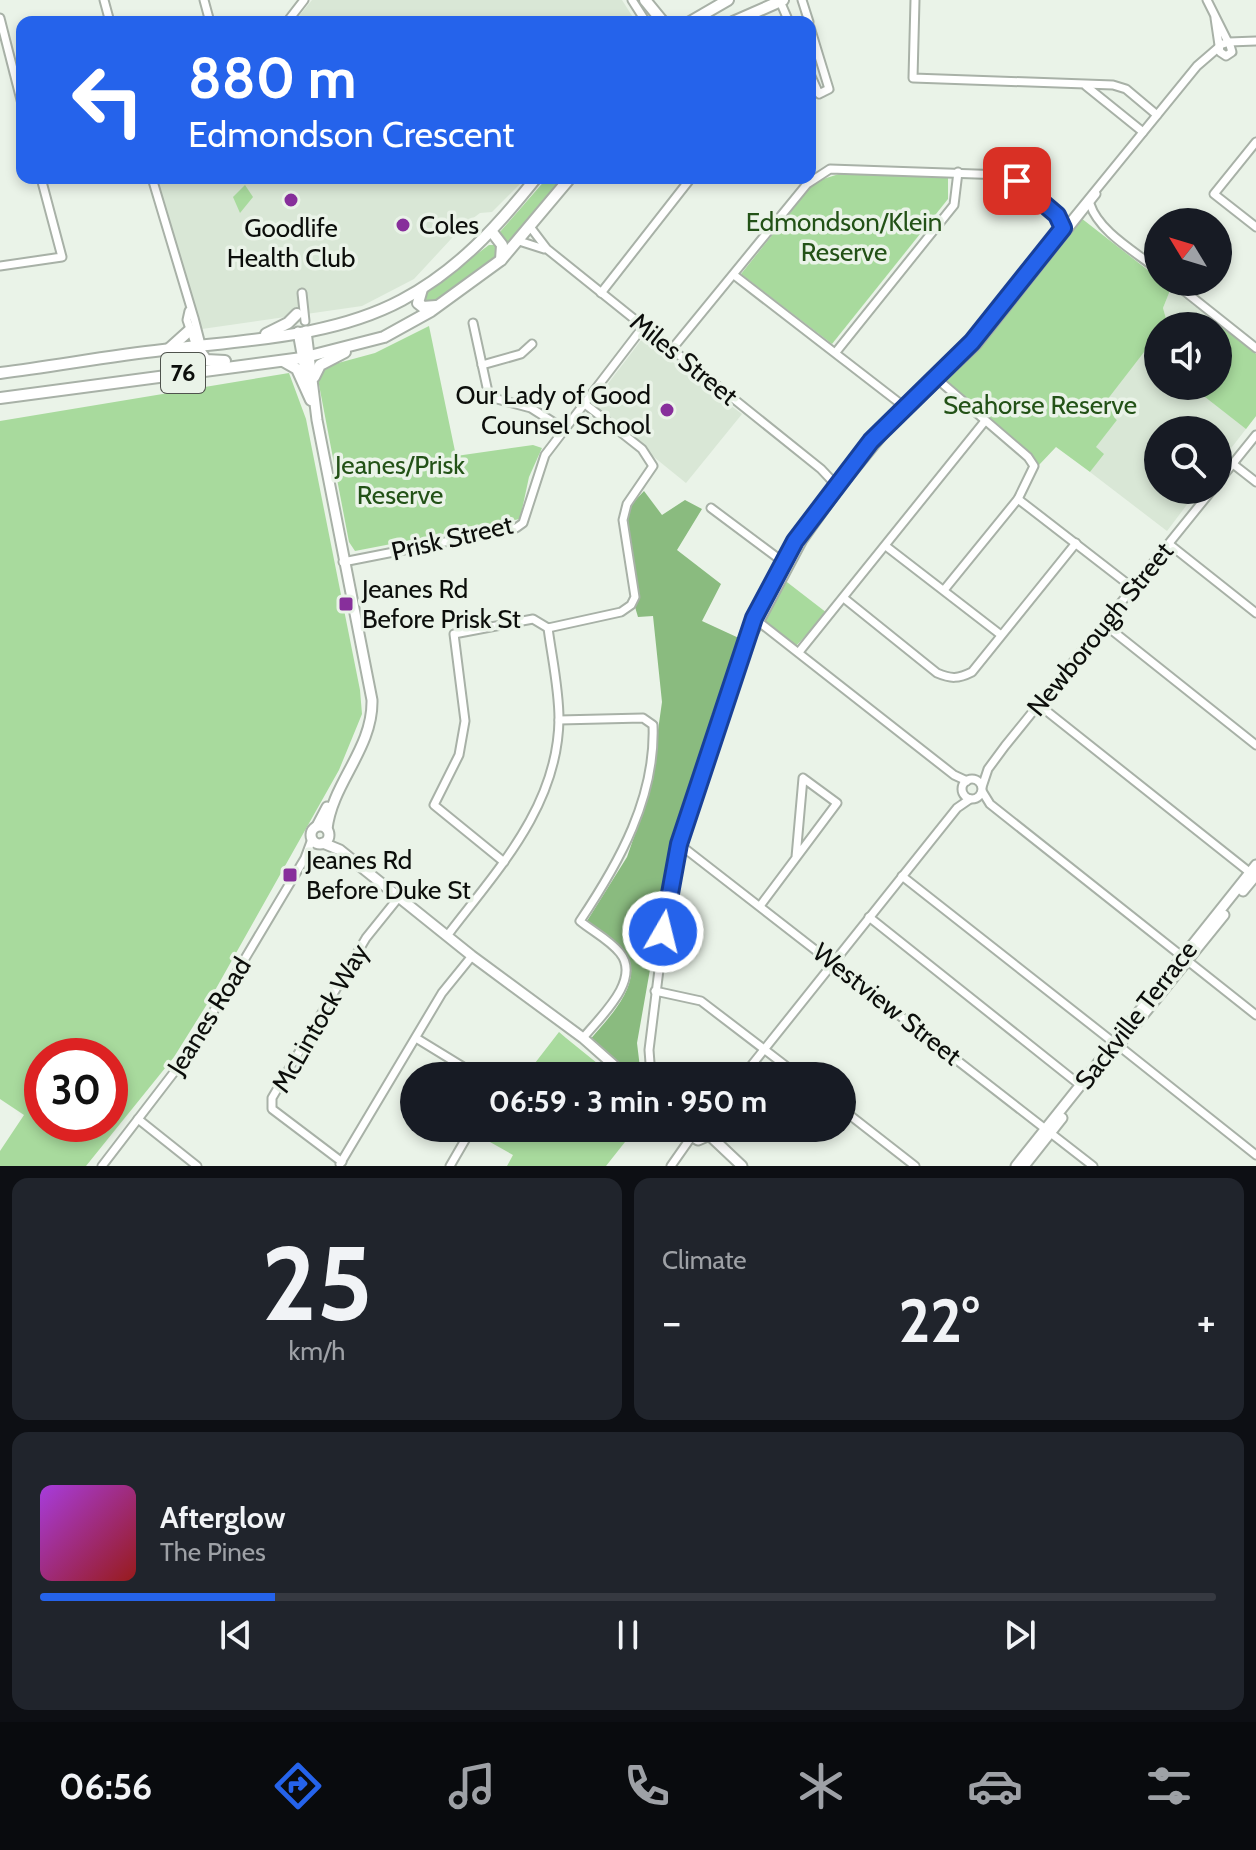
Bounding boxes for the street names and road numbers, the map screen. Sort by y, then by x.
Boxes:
street label: Miles Street [624,306,744,412]
road number: 76 [161,353,205,393]
street label: Prisk Street [388,508,516,567]
street label: Newborough Street [1020,535,1180,722]
street label: Sackville Terrace [1068,934,1204,1096]
street label: Westview Street [806,936,968,1072]
street label: McLintock Way [265,938,375,1098]
street label: Jeanes Road [160,951,258,1082]

